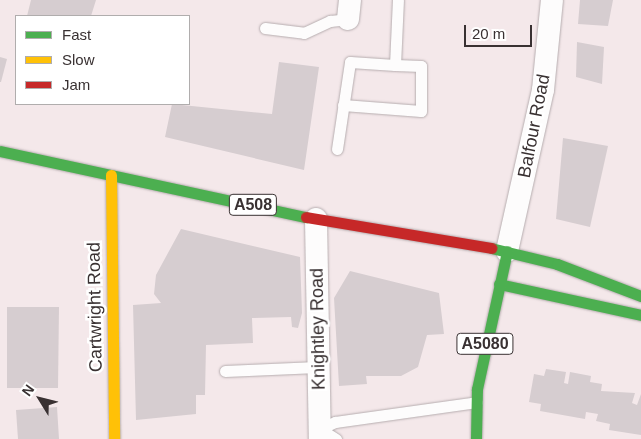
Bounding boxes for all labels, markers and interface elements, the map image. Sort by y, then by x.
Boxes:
legend [15,15,190,105]
scale bar [466,15,534,47]
text: 20 m [472,25,505,42]
text: Fast [62,26,91,43]
text: Slow [62,51,95,68]
street label: Balfour Road [513,72,555,180]
text: Jam [62,76,90,93]
road number: A508 [228,192,278,218]
street label: Cartwright Road [83,242,107,372]
street label: Knightley Road [306,268,330,390]
road number: A5080 [456,330,514,358]
north arrow [15,374,65,424]
text: N [18,381,37,399]

